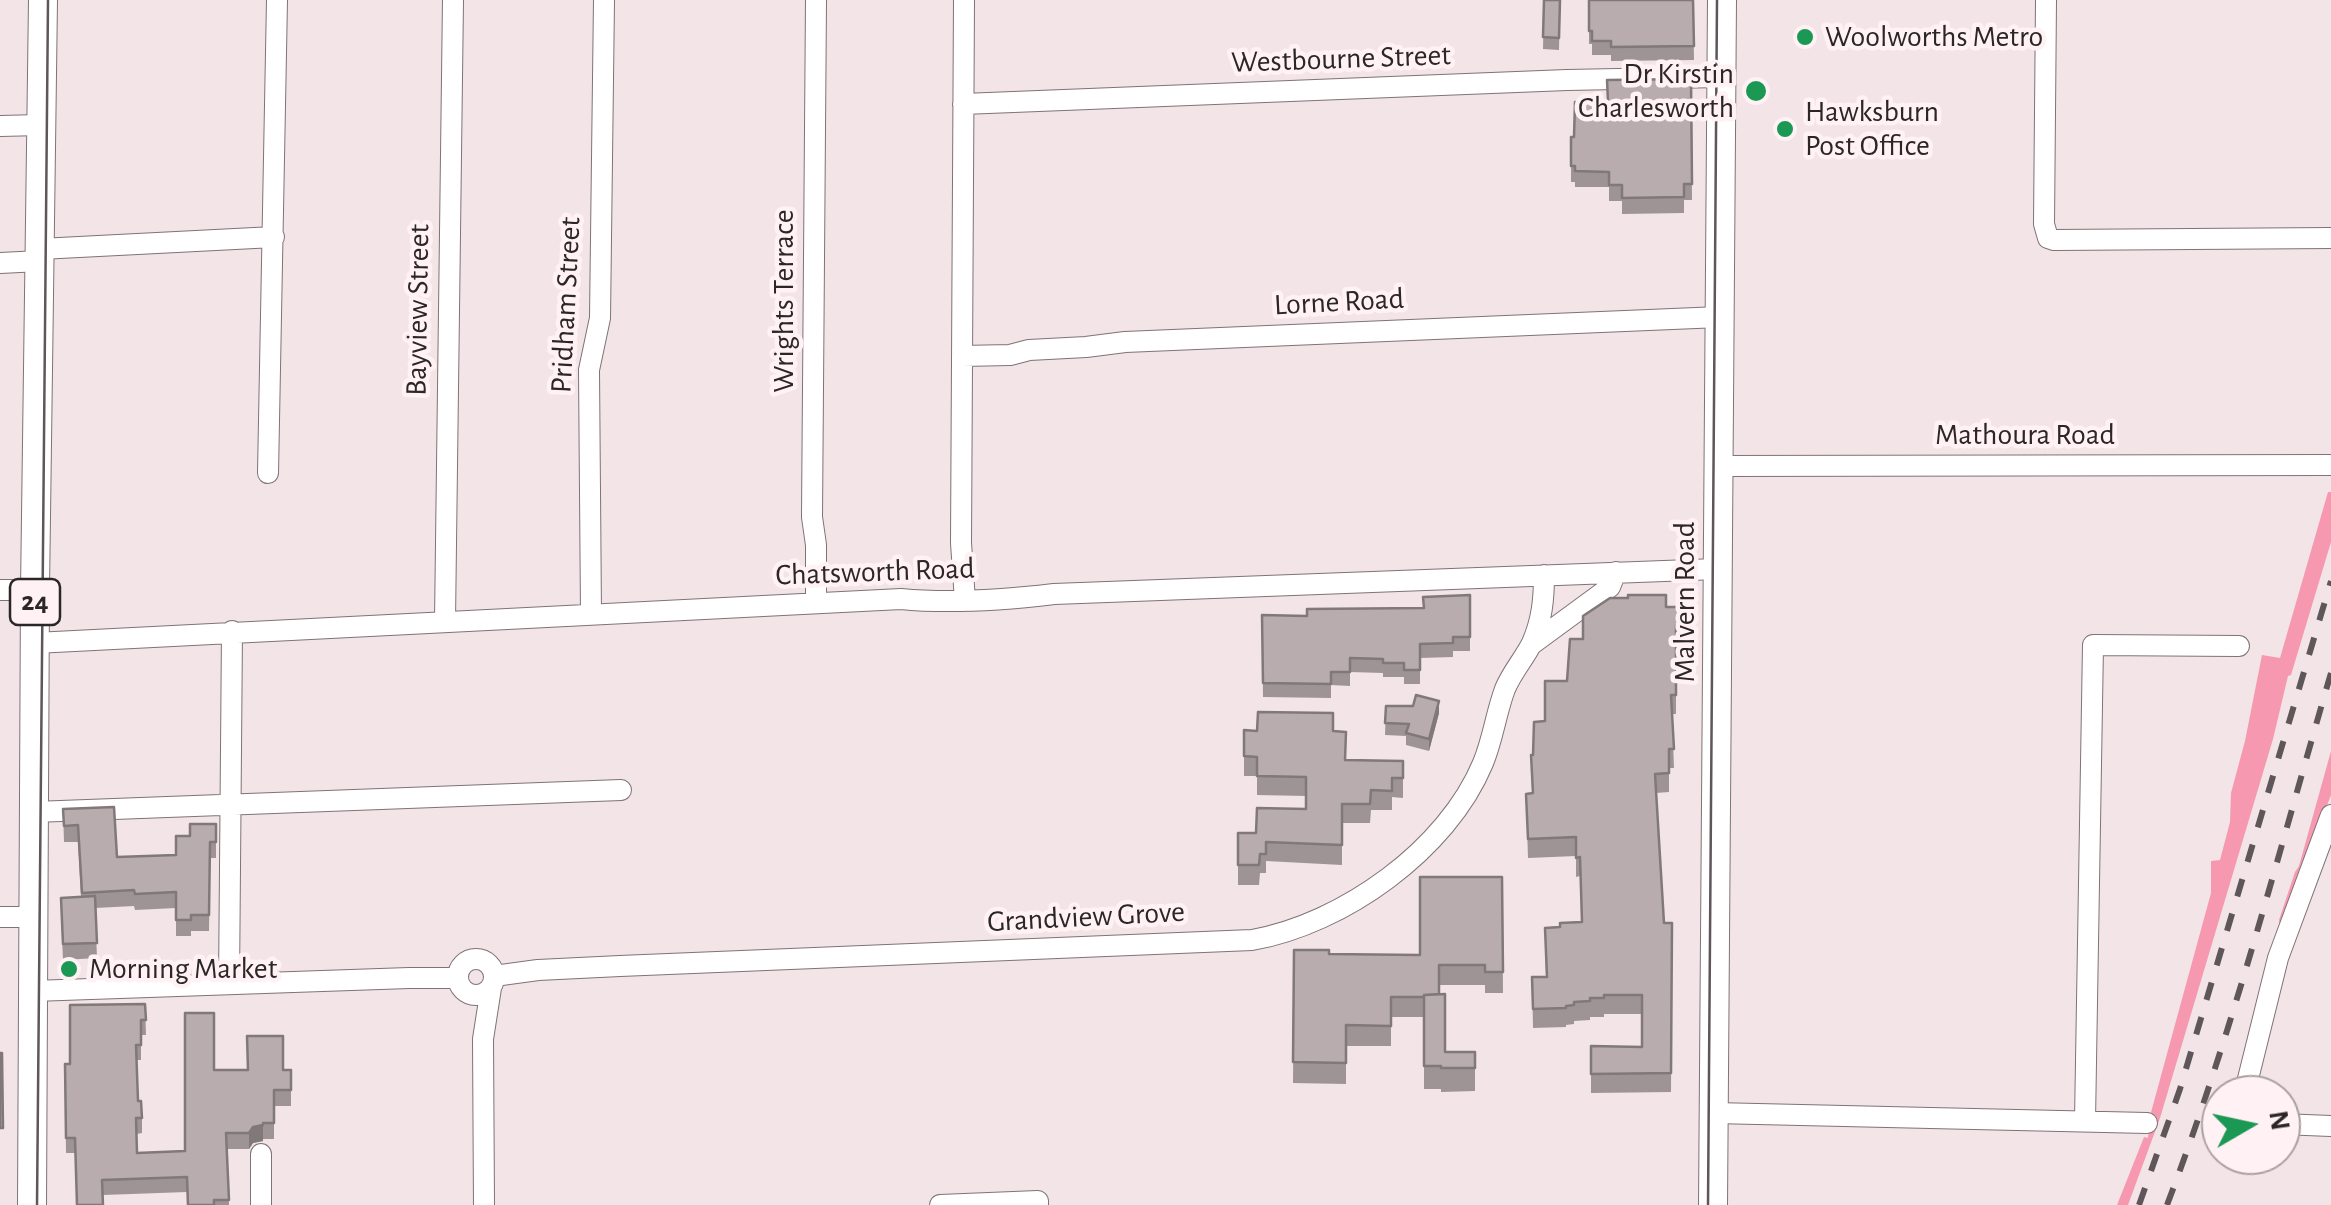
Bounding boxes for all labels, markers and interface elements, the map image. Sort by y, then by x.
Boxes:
place label: Woolworths Metro [1825,19,2043,55]
marker: Woolworths Metro [1794,26,1816,48]
street label: Westbourne Street [1231,37,1451,81]
place label: Dr Kirstin Charlesworth [1578,56,1734,126]
marker: Dr Kirstin Charlesworth [1743,78,1769,104]
place label: Hawksburn Post Office [1805,94,1939,164]
marker: Hawksburn Post Office [1774,118,1796,140]
street label: Wrights Terrace [766,209,802,393]
street label: Pridham Street [543,216,589,394]
street label: Bayview Street [399,224,437,396]
street label: Lorne Road [1273,281,1405,323]
street label: Mathoura Road [1935,417,2115,453]
street label: Malvern Road [1667,522,1703,682]
street label: Chatsworth Road [775,551,975,593]
road number: 24 [10,579,60,625]
street label: Grandview Grove [986,894,1186,940]
place label: Morning Market [89,951,277,987]
marker: Morning Market [58,958,80,980]
north arrow [2201,1075,2301,1175]
text: N [2263,1109,2294,1132]

